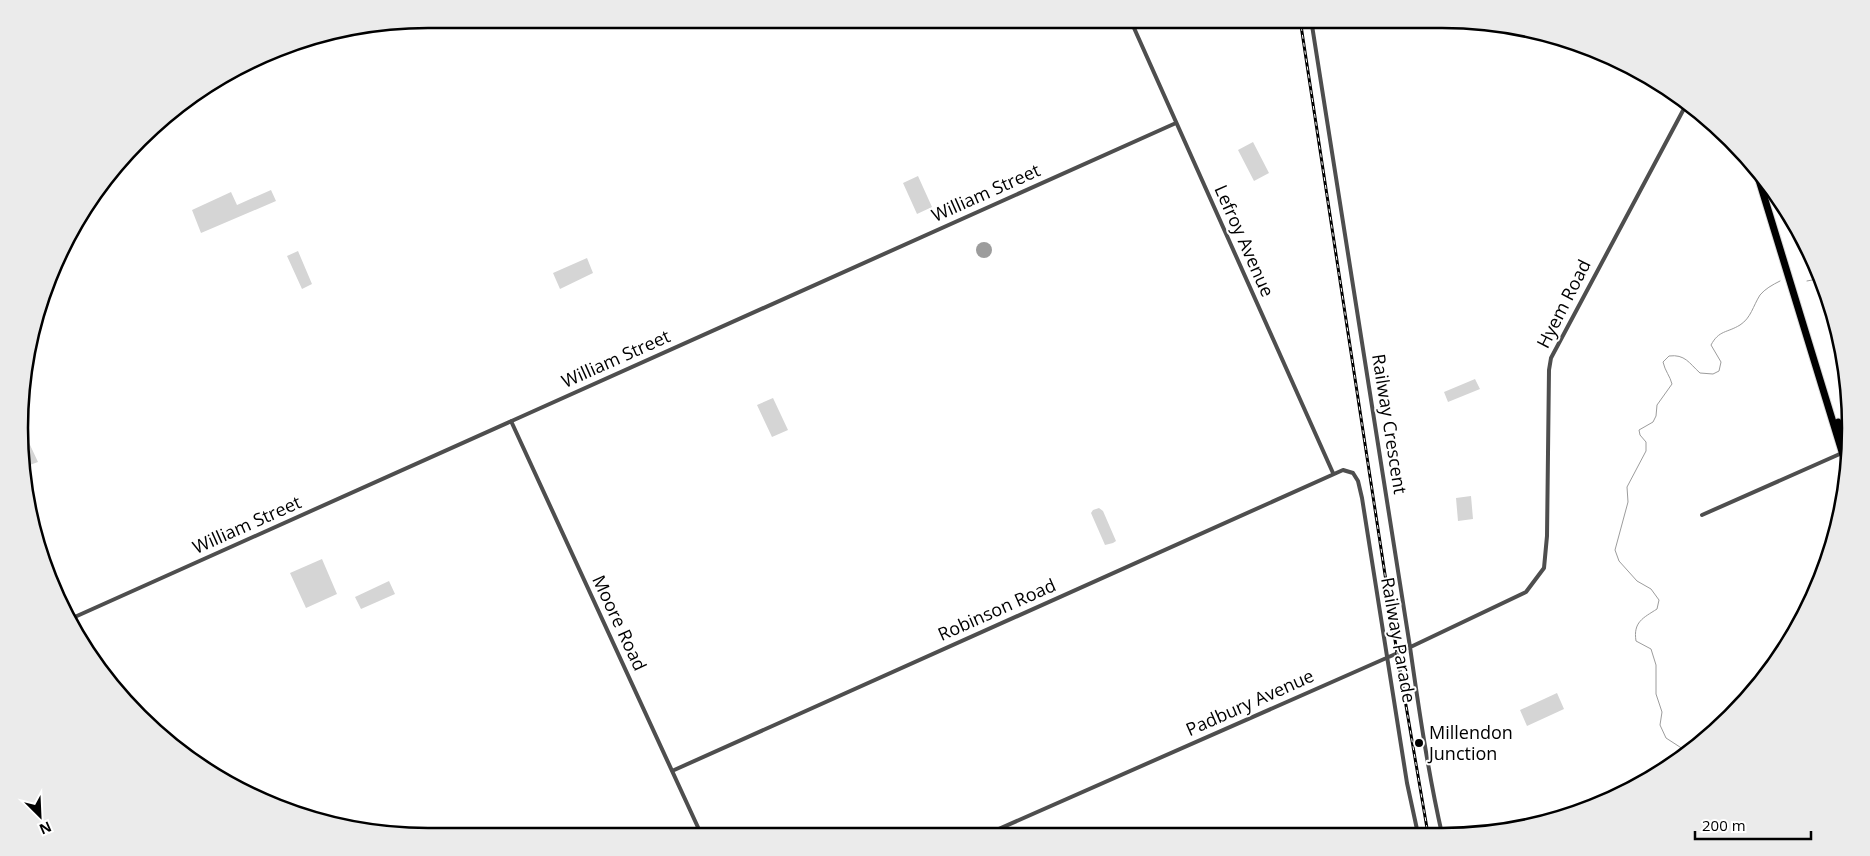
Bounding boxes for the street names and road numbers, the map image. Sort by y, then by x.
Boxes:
street label: William Street [928,157,1044,227]
street label: Lefroy Avenue [1210,181,1280,300]
street label: Hyem Road [1530,255,1596,352]
street label: William Street [558,323,674,393]
street label: Railway Crescent [1367,352,1413,496]
street label: William Street [189,489,305,559]
street label: Moore Road [587,571,653,674]
street label: Robinson Road [934,572,1059,646]
street label: Railway Parade [1376,575,1422,705]
street label: Padbury Avenue [1182,663,1317,741]

